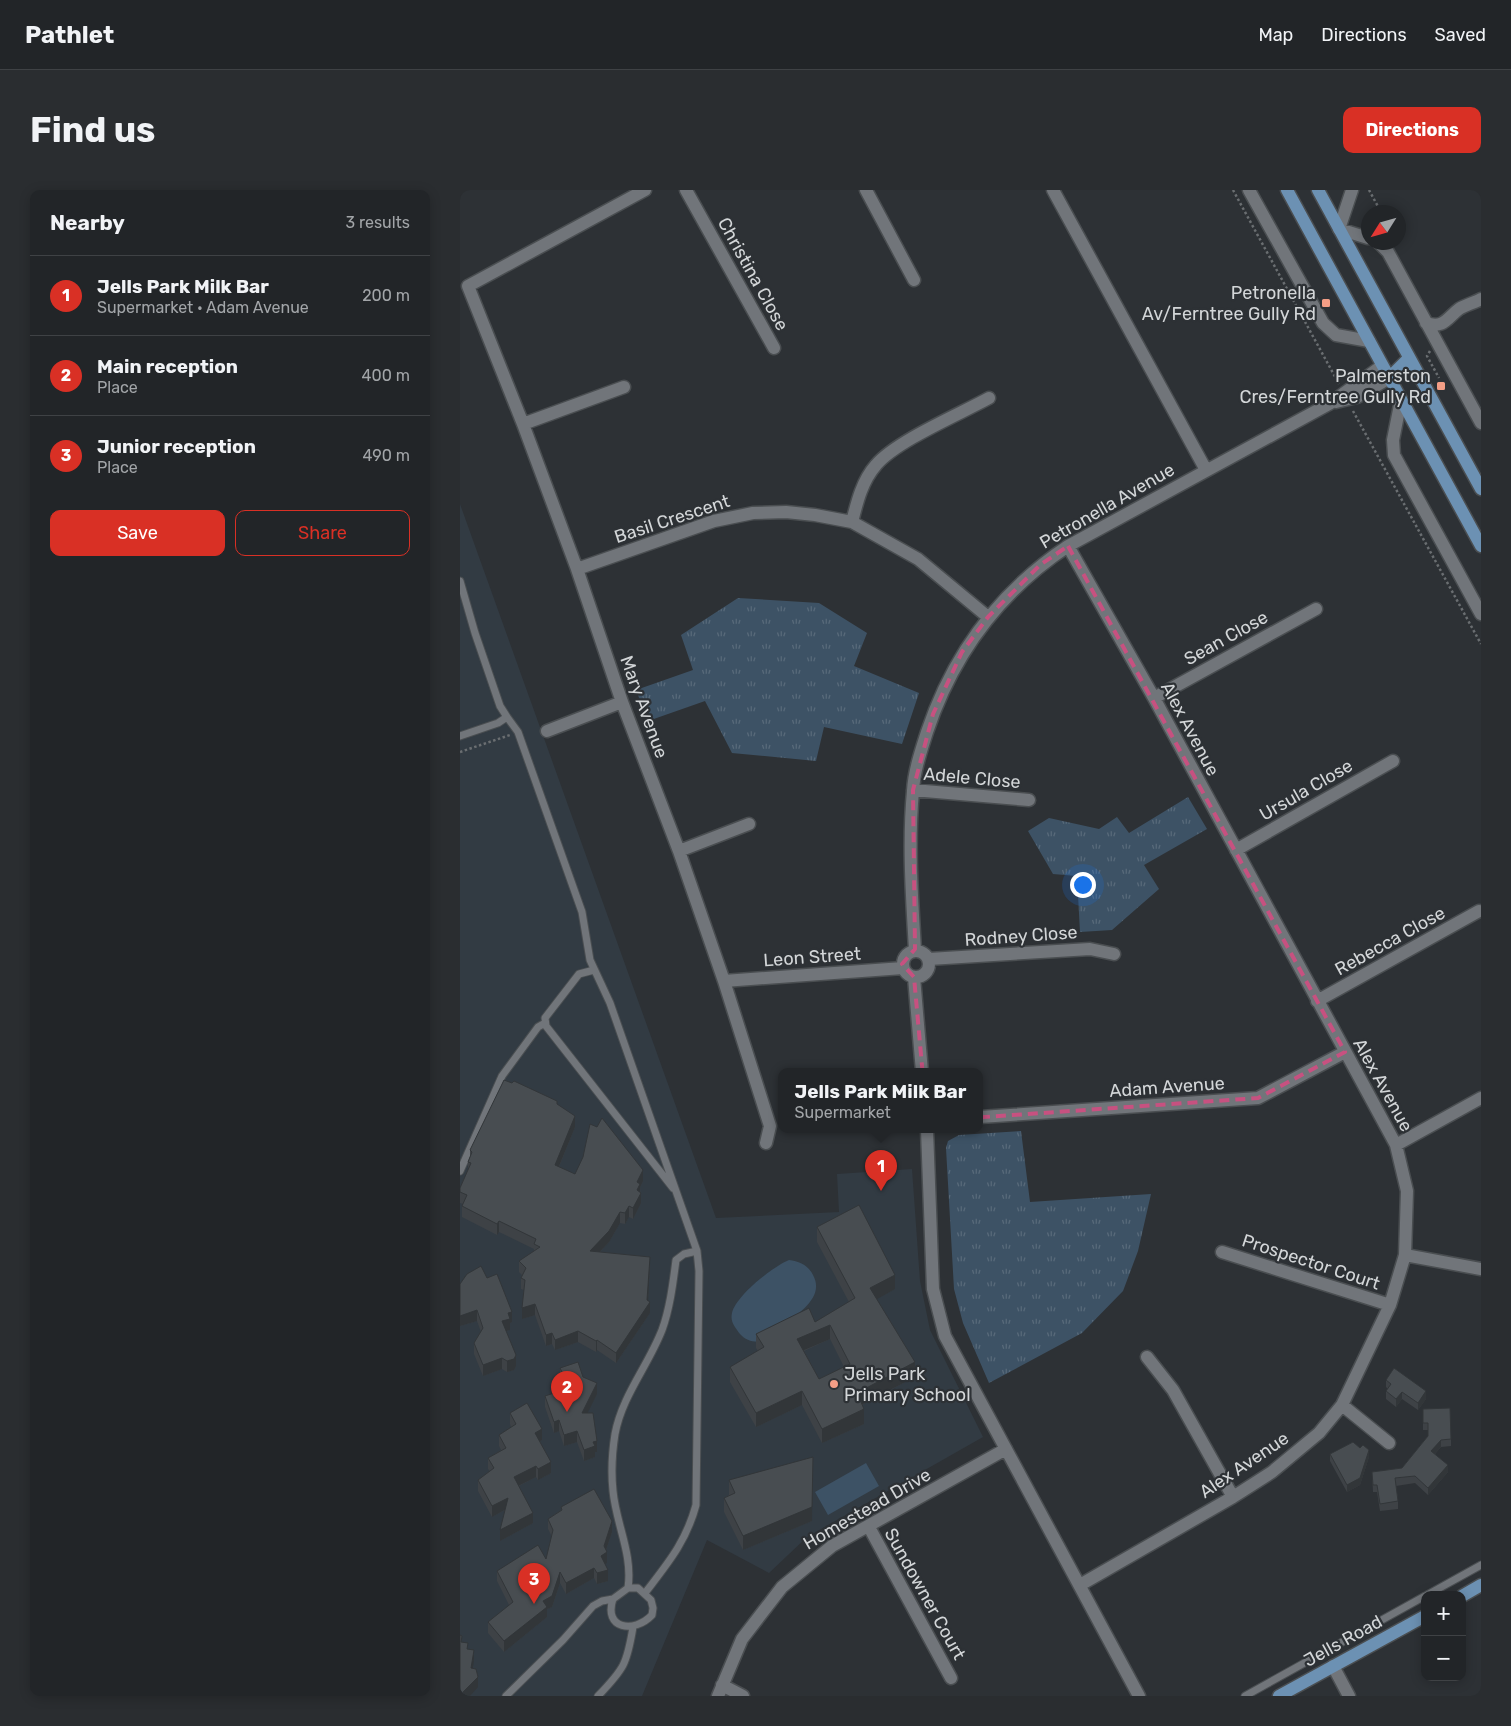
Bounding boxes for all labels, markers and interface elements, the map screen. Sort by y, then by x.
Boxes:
text: Pathlet [25,21,114,49]
text: Map [1258,24,1293,46]
text: Directions [1321,24,1407,46]
text: Saved [1435,24,1486,46]
button: Directions [1343,107,1481,153]
text: Find us [30,109,155,151]
north arrow [1361,205,1406,250]
text: Nearby [50,210,125,235]
text: 3 results [345,213,410,232]
street label: Christina Close [713,214,793,334]
text: Jells Park Milk Bar [97,275,269,298]
place label: Petronella Av/Ferntree Gully Rd [1142,282,1316,325]
text: 1 [62,286,70,305]
text: 200 m [362,286,410,305]
marker: Petronella Av/Ferntree Gully Rd [1320,297,1332,309]
text: Supermarket · Adam Avenue [97,298,309,317]
text: Main reception [97,355,238,378]
place label: Palmerston Cres/Ferntree Gully Rd [1239,365,1431,408]
text: 2 [61,366,71,385]
text: 400 m [362,366,410,385]
text: Place [97,378,138,397]
marker: Palmerston Cres/Ferntree Gully Rd [1435,380,1447,392]
text: Junior reception [97,435,256,458]
text: 3 [61,446,71,465]
text: 490 m [362,446,410,465]
text: Place [97,458,138,477]
street label: Petronella Avenue [1036,458,1178,554]
street label: Basil Crescent [612,490,732,548]
button: Save [50,510,225,556]
button: Share [235,510,410,556]
street label: Sean Close [1180,606,1272,670]
street label: Mary Avenue [615,653,673,761]
street label: Alex Avenue [1156,678,1224,780]
street label: Ursula Close [1255,754,1357,826]
street label: Adele Close [922,763,1022,793]
your location [1070,872,1096,898]
street label: Rebecca Close [1331,902,1449,980]
street label: Rodney Close [964,921,1078,951]
street label: Leon Street [762,943,862,971]
street label: Alex Avenue [1348,1035,1418,1135]
popup [778,1068,983,1133]
street label: Adam Avenue [1109,1072,1225,1102]
text: Jells Park Milk Bar [795,1080,966,1103]
text: Supermarket [795,1103,891,1122]
pin: 1 [865,1150,897,1191]
street label: Prospector Court [1239,1229,1383,1295]
place label: Jells Park Primary School [844,1363,971,1406]
pin: 2 [551,1371,583,1412]
marker: Jells Park Primary School [828,1378,840,1390]
street label: Alex Avenue [1195,1427,1293,1503]
street label: Homestead Drive [799,1463,935,1555]
street label: Sundowner Court [880,1524,970,1664]
pin: 3 [518,1563,550,1604]
map controls [1421,1591,1466,1681]
button: + [1421,1591,1466,1636]
street label: Jells Road [1300,1610,1386,1672]
button: − [1421,1636,1466,1681]

